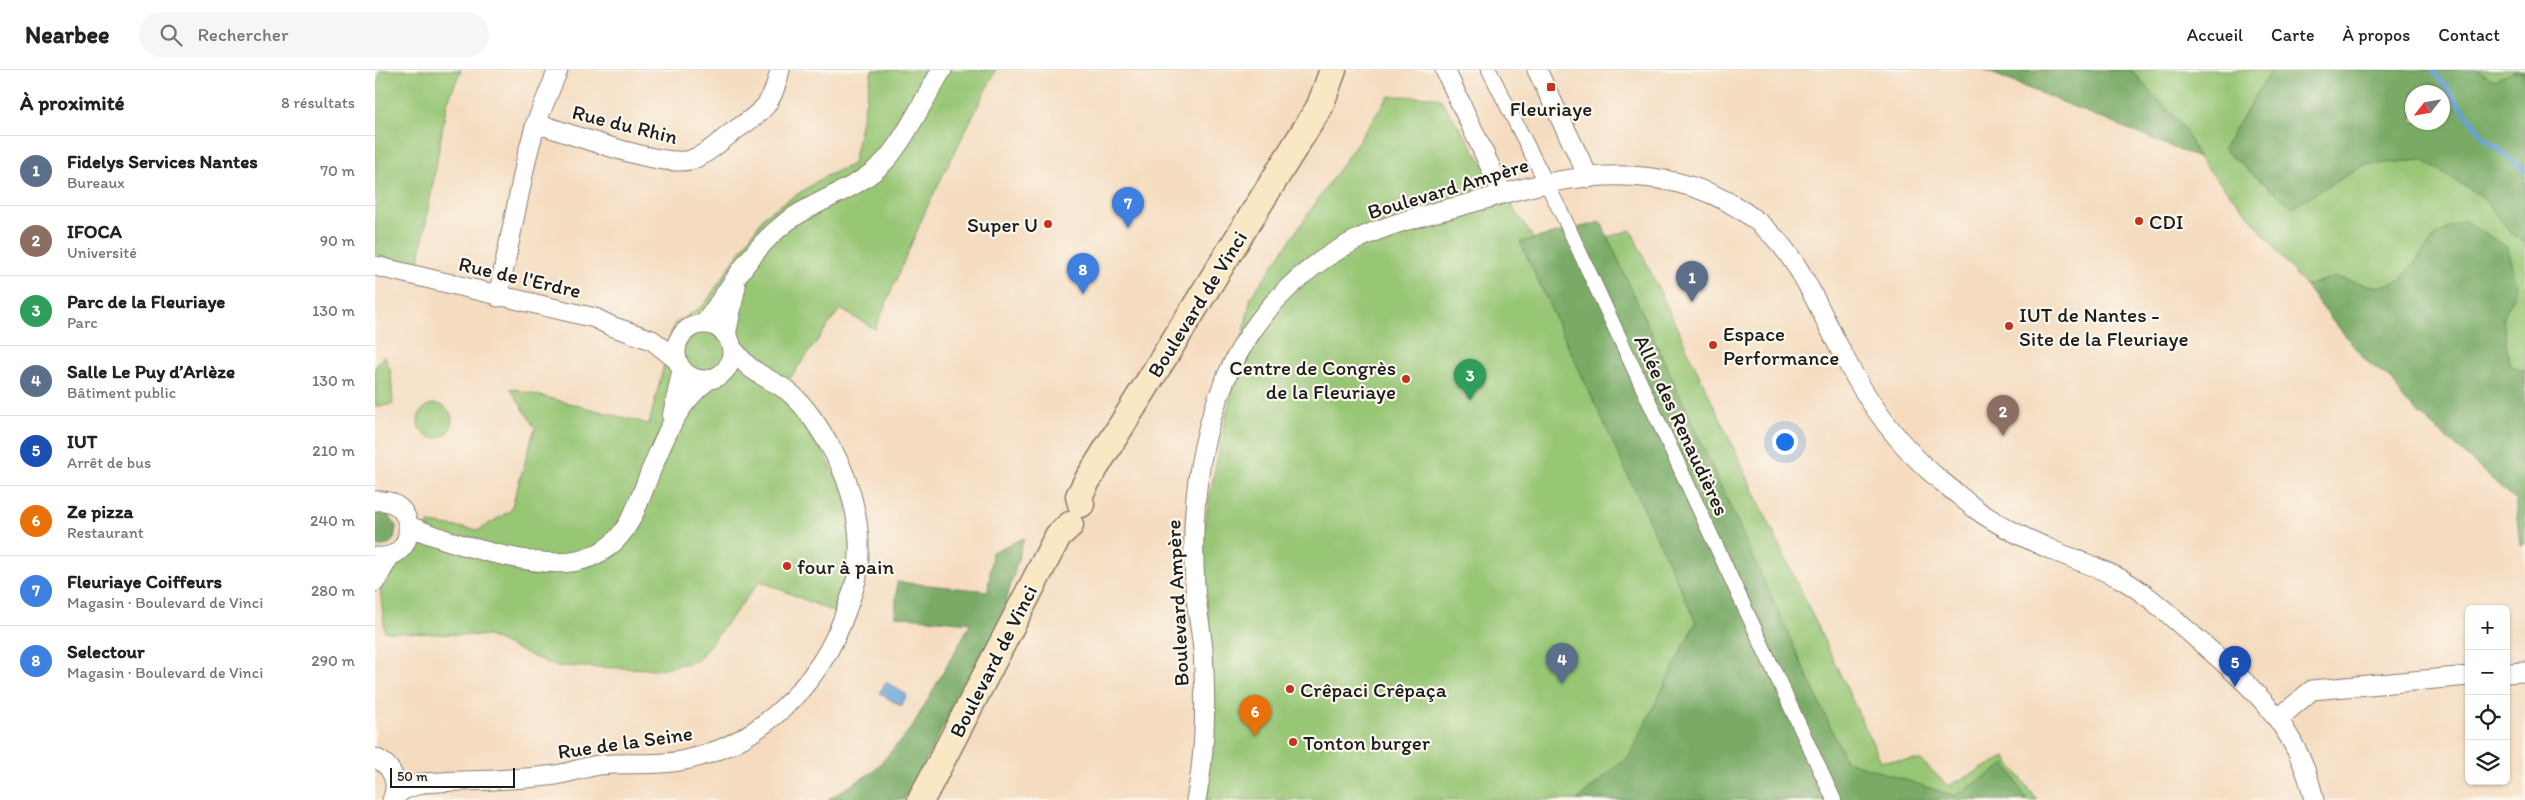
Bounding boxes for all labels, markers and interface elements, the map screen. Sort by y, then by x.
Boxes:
search box [139,12,489,57]
text: Nearbee [25,20,109,49]
icon: search [157,21,185,49]
text: Rechercher [197,23,288,46]
text: Accueil [2187,24,2243,46]
text: Carte [2271,24,2314,46]
text: À propos [2342,24,2410,46]
text: Contact [2438,24,2500,46]
marker: Fleuriaye [1545,81,1557,93]
north arrow [2405,85,2450,130]
text: À proximité [20,90,125,115]
text: 8 résultats [281,93,355,112]
place label: Fleuriaye [1510,96,1592,121]
street label: Rue du Rhin [570,99,680,149]
text: Fidelys Services Nantes [67,150,258,173]
street label: Boulevard Ampère [1364,152,1532,224]
text: 1 [32,161,40,180]
text: 70 m [320,161,355,180]
text: Bureaux [67,173,125,192]
pin: 7 [1112,187,1144,228]
place label: CDI [2149,209,2184,234]
place label: Super U [967,212,1038,237]
marker: CDI [2133,215,2145,227]
marker: Super U [1042,218,1054,230]
text: IFOCA [67,220,122,243]
street label: Boulevard de Vinci [1142,226,1252,382]
text: 2 [32,231,40,250]
text: 90 m [320,231,355,250]
text: Université [67,243,137,262]
street label: Rue de l'Erdre [456,251,584,303]
pin: 8 [1067,253,1099,294]
pin: 1 [1676,261,1708,302]
text: Parc de la Fleuriaye [67,290,225,313]
text: 3 [32,301,40,320]
text: 130 m [312,301,355,320]
place label: IUT de Nantes - Site de la Fleuriaye [2019,302,2189,351]
text: Parc [67,313,98,332]
marker: IUT de Nantes - Site de la Fleuriaye [2003,320,2015,332]
place label: Espace Performance [1723,321,1839,370]
street label: Allée des Renaudières [1629,331,1735,519]
marker: Espace Performance [1707,339,1719,351]
place label: Centre de Congrès de la Fleuriaye [1229,355,1396,404]
pin: 3 [1454,359,1486,400]
text: Salle Le Puy d’Arlèze [67,360,235,383]
text: 4 [31,371,41,390]
text: 130 m [312,371,355,390]
marker: Centre de Congrès de la Fleuriaye [1400,373,1412,385]
text: Bâtiment public [67,383,176,402]
pin: 2 [1987,395,2019,436]
your location [1772,429,1798,455]
text: IUT [67,430,97,453]
text: 5 [32,441,40,460]
text: 210 m [312,441,355,460]
text: Arrêt de bus [67,453,151,472]
text: Ze pizza [67,500,133,523]
text: 6 [32,511,40,530]
text: 240 m [310,511,355,530]
street label: Boulevard Ampère [1160,519,1194,687]
text: Restaurant [67,523,144,542]
place label: four à pain [797,554,894,579]
marker: four à pain [781,560,793,572]
text: Fleuriaye Coiffeurs [67,570,222,593]
text: 7 [32,581,40,600]
text: 280 m [311,581,355,600]
street label: Boulevard de Vinci [944,581,1042,741]
text: Magasin · Boulevard de Vinci [67,593,263,612]
map controls [2465,605,2510,785]
button: + [2465,605,2510,650]
text: Selectour [67,640,145,663]
pin: 4 [1546,643,1578,684]
pin: 5 [2219,646,2251,687]
button: − [2465,650,2510,695]
text: 8 [32,651,40,670]
text: 290 m [311,651,355,670]
text: Magasin · Boulevard de Vinci [67,663,263,682]
place label: Crêpaci Crêpaça [1300,677,1447,702]
marker: Crêpaci Crêpaça [1284,683,1296,695]
pin: 6 [1239,695,1271,736]
button: locate [2465,695,2510,740]
street label: Rue de la Seine [556,720,694,764]
place label: Tonton burger [1303,730,1431,755]
marker: Tonton burger [1287,736,1299,748]
button: layers [2465,740,2510,785]
scale bar [390,765,515,788]
text: 50 m [397,768,428,785]

